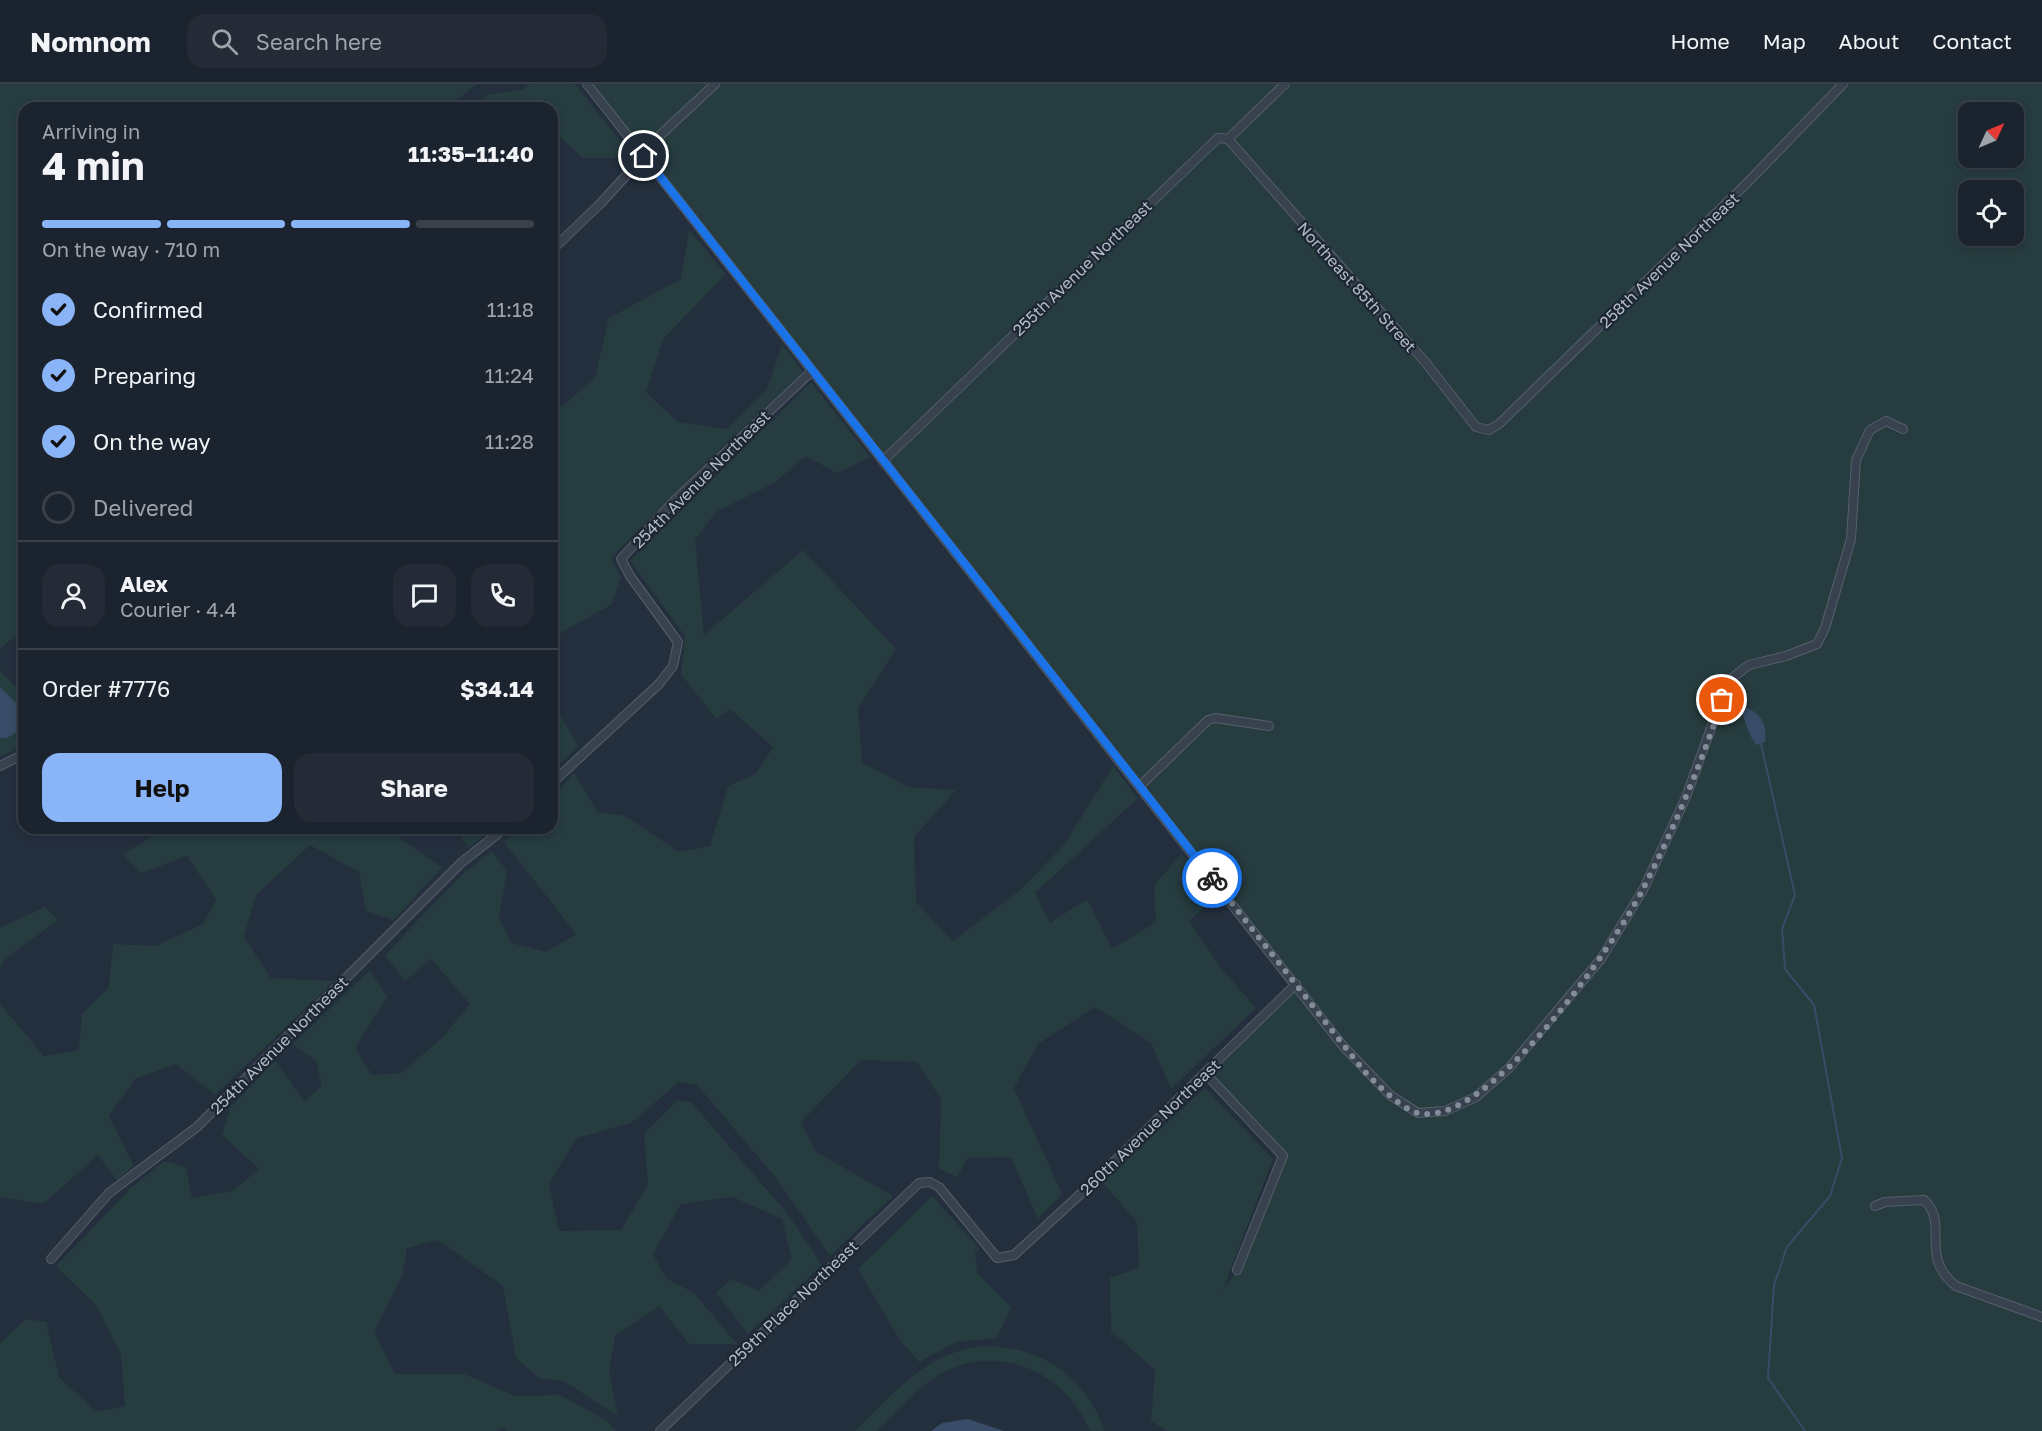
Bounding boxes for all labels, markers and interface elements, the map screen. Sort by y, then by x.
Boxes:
search box [187,14,607,68]
text: Nomnom [30,25,151,58]
icon: search [208,25,241,58]
text: Search here [256,28,382,55]
text: Home [1670,28,1730,54]
text: Map [1763,28,1806,54]
text: About [1839,28,1899,54]
text: Contact [1932,28,2012,54]
north arrow [1958,102,2024,168]
map controls [1958,102,2024,246]
text: Arriving in [42,119,140,143]
pin [618,130,669,181]
icon: home [627,139,660,172]
text: 11:35–11:40 [408,140,534,167]
text: 4 min [42,142,145,189]
button: locate [1958,180,2024,246]
street label: 258th Avenue Northeast [1595,188,1743,332]
street label: 255th Avenue Northeast [1008,196,1156,340]
street label: Northeast 85th Street [1293,218,1421,356]
text: On the way · 710 m [42,237,220,261]
icon: check [42,293,75,326]
text: Confirmed [93,296,203,323]
text: 11:18 [487,297,534,321]
icon: check [42,359,75,392]
text: Preparing [93,362,196,389]
text: 11:24 [485,363,534,387]
street label: 254th Avenue Northeast [628,406,774,552]
icon: check [42,425,75,458]
text: On the way [93,428,211,455]
text: 11:28 [485,429,534,453]
text: Delivered [93,494,193,521]
button: person [42,564,105,627]
button: chat [393,564,456,627]
button: phone [471,564,534,627]
text: Alex [120,570,168,597]
text: Courier · 4.4 [120,597,237,621]
pin [1696,674,1747,725]
text: Order #7776 [42,675,170,702]
text: $34.14 [460,675,534,702]
icon: bag [1705,683,1738,716]
button: Help [42,753,282,822]
button: Share [294,753,534,822]
courier [1182,848,1242,908]
icon: bike [1196,862,1229,895]
street label: 254th Avenue Northeast [206,972,352,1118]
street label: 260th Avenue Northeast [1076,1055,1224,1199]
street label: 259th Place Northeast [724,1236,862,1370]

